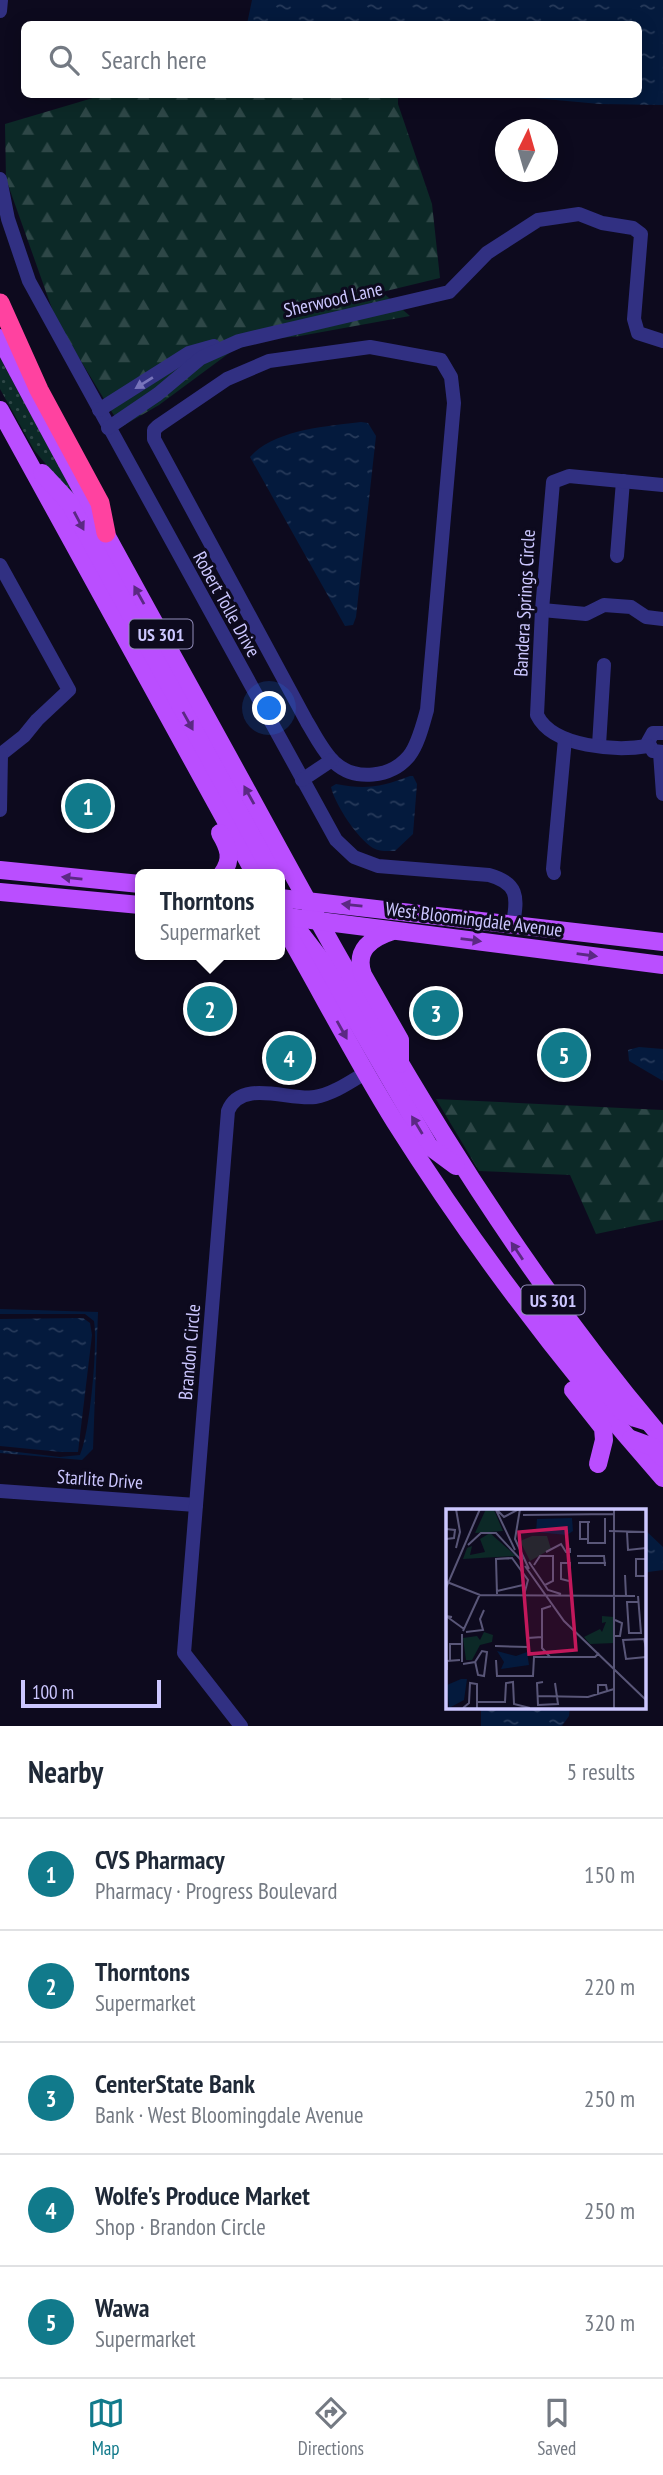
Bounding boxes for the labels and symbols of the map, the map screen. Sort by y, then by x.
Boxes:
north arrow [495,119,558,182]
street label: Sherwood Lane [281,276,385,322]
one-way arrow [134,377,154,390]
one-way arrow [72,512,84,532]
street label: Bandera Springs Circle [508,529,540,677]
street label: Robert Tolle Drive [188,547,266,661]
one-way arrow [133,585,145,605]
road number: US 301 [130,620,192,648]
your location [252,691,286,725]
one-way arrow [182,711,194,731]
pin: 1 [65,780,111,832]
one-way arrow [243,784,255,804]
one-way arrow [61,872,83,883]
street label: West Bloomingdale Avenue [384,896,564,942]
one-way arrow [341,899,363,910]
one-way arrow [460,935,482,946]
one-way arrow [577,950,599,961]
pin: 2 [187,983,233,1035]
pin: 3 [413,987,459,1039]
one-way arrow [336,1021,348,1040]
pin: 5 [541,1029,587,1081]
pin: 4 [266,1032,312,1084]
one-way arrow [411,1116,423,1135]
one-way arrow [510,1242,524,1260]
road number: US 301 [522,1286,584,1315]
street label: Brandon Circle [173,1303,205,1401]
street label: Starlite Drive [56,1464,144,1494]
inset map [446,1509,646,1708]
scale bar [21,1677,161,1709]

